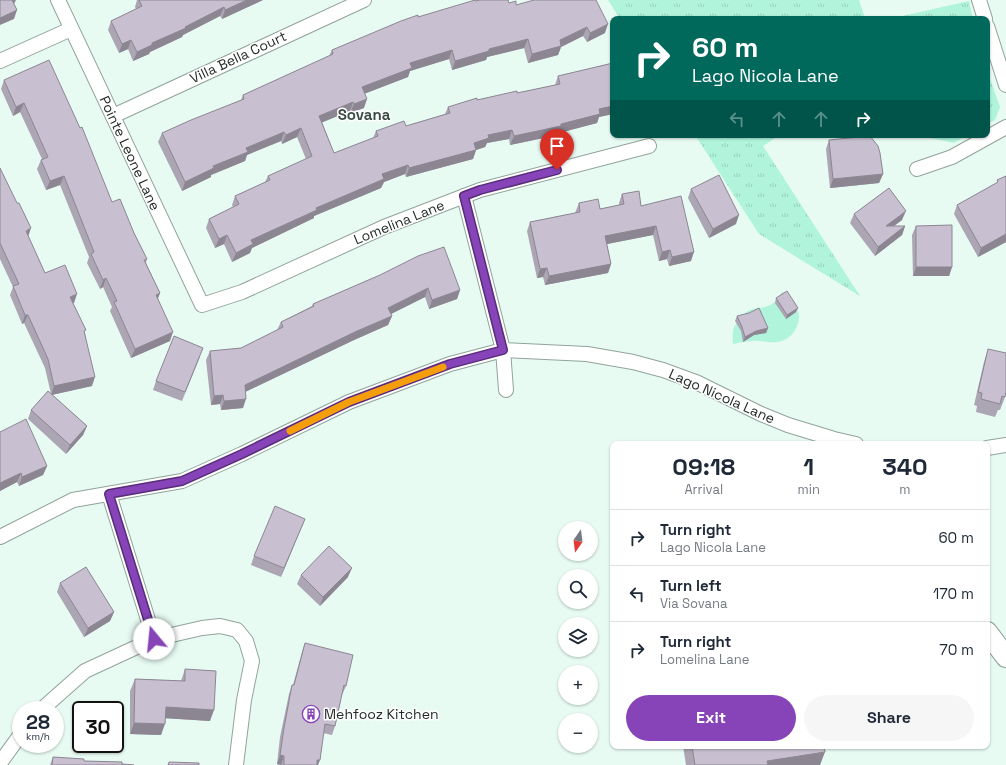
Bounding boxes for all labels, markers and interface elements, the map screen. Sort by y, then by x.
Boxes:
street label: Villa Bella Court [187,27,289,87]
text: 60 m [692,29,758,65]
icon: right [626,32,678,84]
text: Lago Nicola Lane [692,64,839,87]
street label: Pointe Leone Lane [96,93,164,213]
district label: Sovana [338,105,391,124]
icon: left [726,108,748,130]
icon: ahead [768,108,790,130]
icon: ahead [810,108,832,130]
icon: right [852,108,874,130]
pin [540,129,574,170]
icon: arrive [546,135,568,157]
street label: Lomelina Lane [351,196,447,248]
street label: Lago Nicola Lane [666,365,778,427]
text: 09:18 [672,451,735,482]
text: 1 [803,451,814,482]
text: 340 [882,451,928,482]
text: Arrival [684,481,723,498]
text: min [798,481,820,498]
text: m [899,481,911,498]
text: Turn right [660,520,731,539]
north arrow [558,521,598,561]
map controls [558,521,598,753]
icon: right [626,527,648,549]
text: 60 m [938,528,974,547]
text: Lago Nicola Lane [660,539,766,556]
button: search [558,569,598,609]
text: Turn left [660,576,722,595]
icon: left [626,583,648,605]
text: 170 m [933,584,974,603]
text: Via Sovana [660,595,728,612]
button: layers [558,617,598,657]
position arrow [133,618,175,660]
text: Turn right [660,632,731,651]
icon: right [626,639,648,661]
text: 70 m [939,640,974,659]
text: Lomelina Lane [660,651,749,668]
button: + [558,665,598,705]
button: Exit [626,695,796,741]
button: Share [804,695,974,741]
speed limit sign: 30 [72,701,124,753]
building icon: Mehfooz Kitchen [301,704,321,724]
place label: Mehfooz Kitchen [324,705,439,723]
text: 28 [26,709,50,735]
button: − [558,713,598,753]
text: km/h [26,730,50,743]

